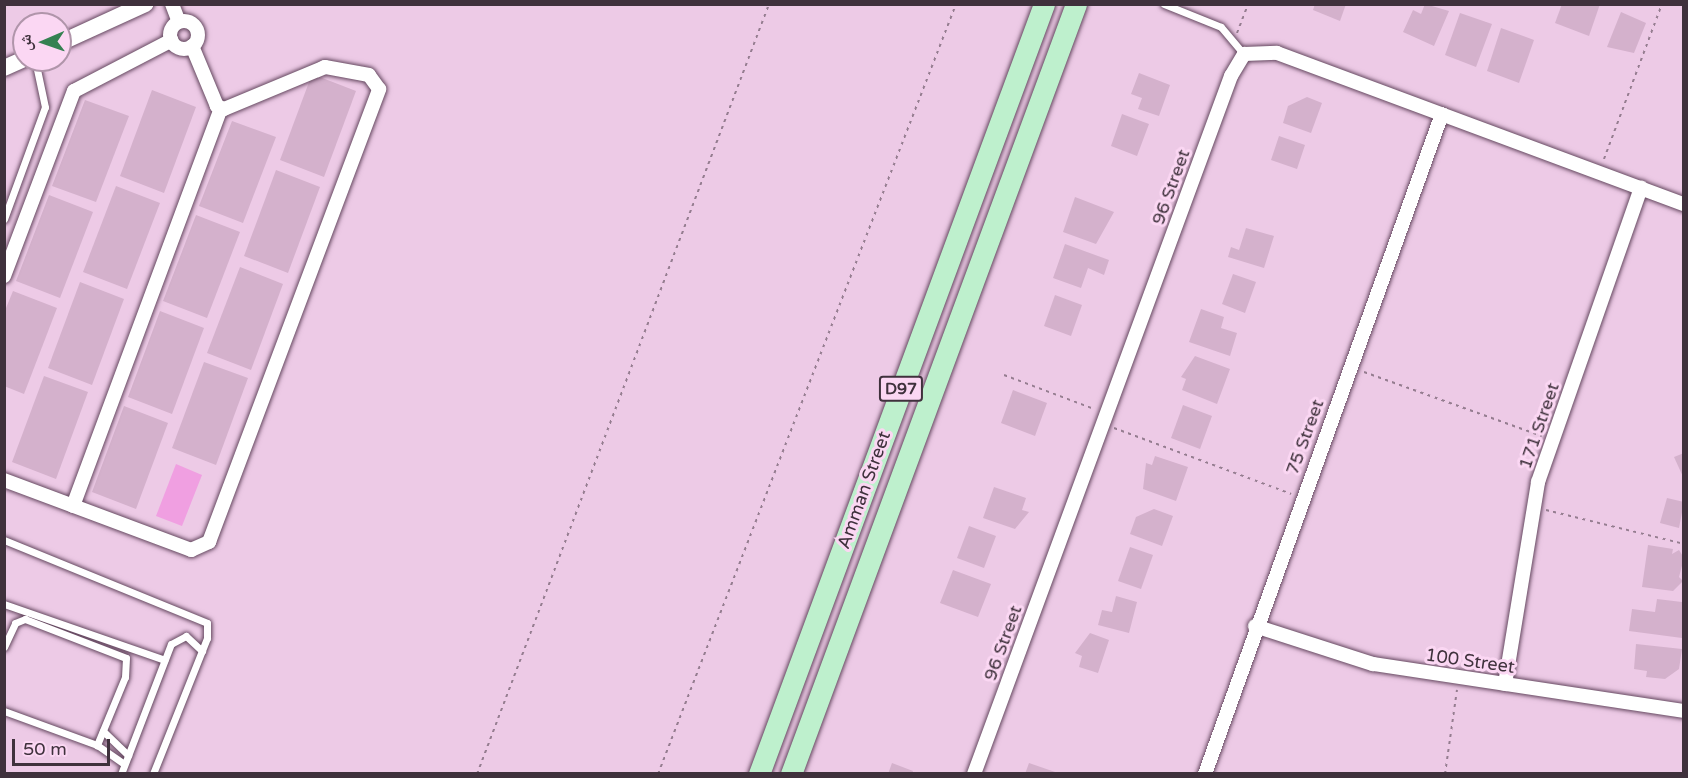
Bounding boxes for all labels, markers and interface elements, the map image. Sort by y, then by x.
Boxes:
north arrow [12,12,72,72]
text: ش [16,34,36,51]
street label: 96 Street [1147,146,1195,228]
road number: D97 [878,376,924,402]
street label: 171 Street [1514,380,1564,472]
street label: 75 Street [1281,396,1329,478]
street label: Amman Street [833,428,895,552]
street label: 96 Street [979,602,1027,684]
street label: 100 Street [1424,644,1516,678]
scale bar [15,727,112,765]
text: 50 m [23,738,67,760]

